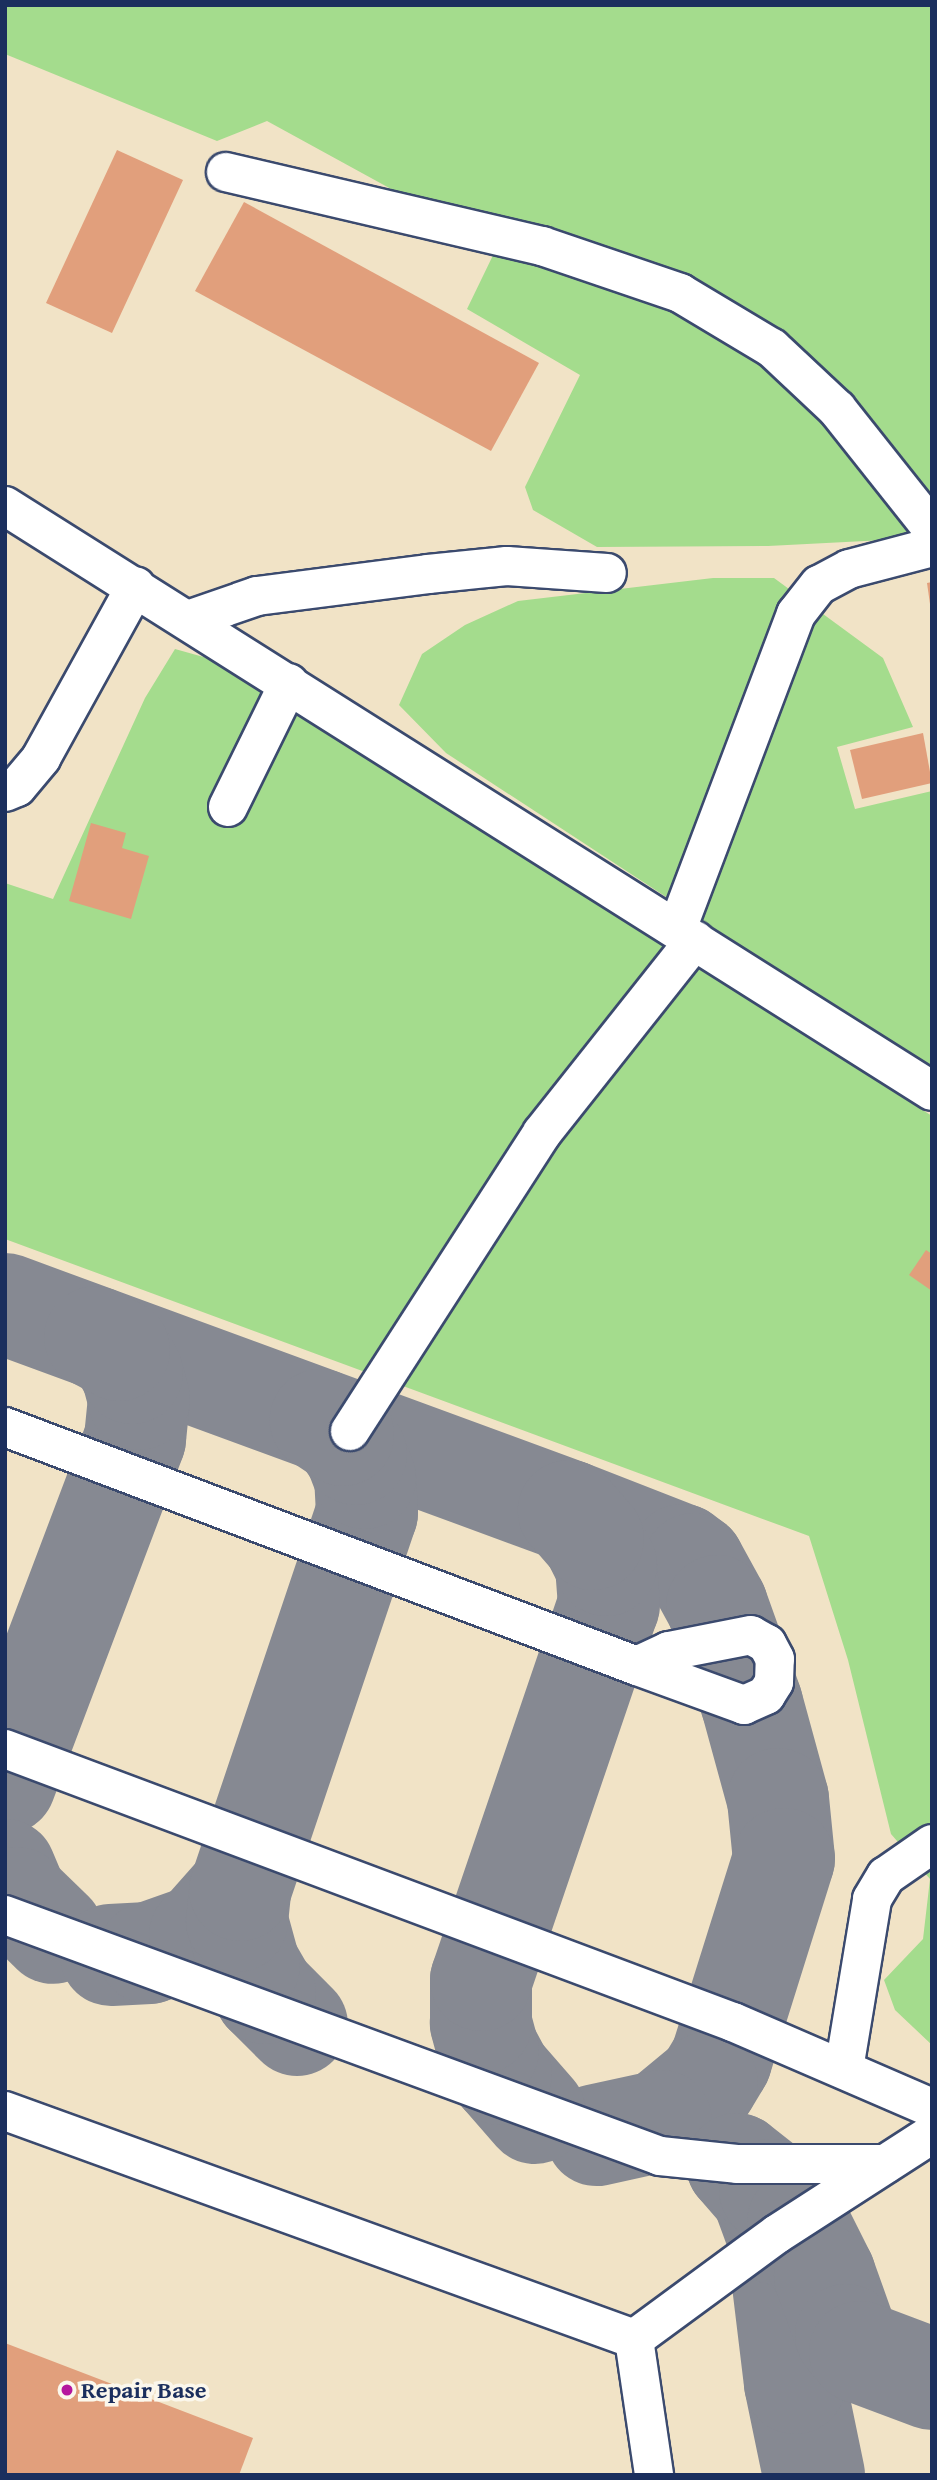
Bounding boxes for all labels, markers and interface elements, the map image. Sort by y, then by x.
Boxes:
place label: Repair Base [81,2376,207,2404]
marker: Repair Base [59,2382,75,2398]

